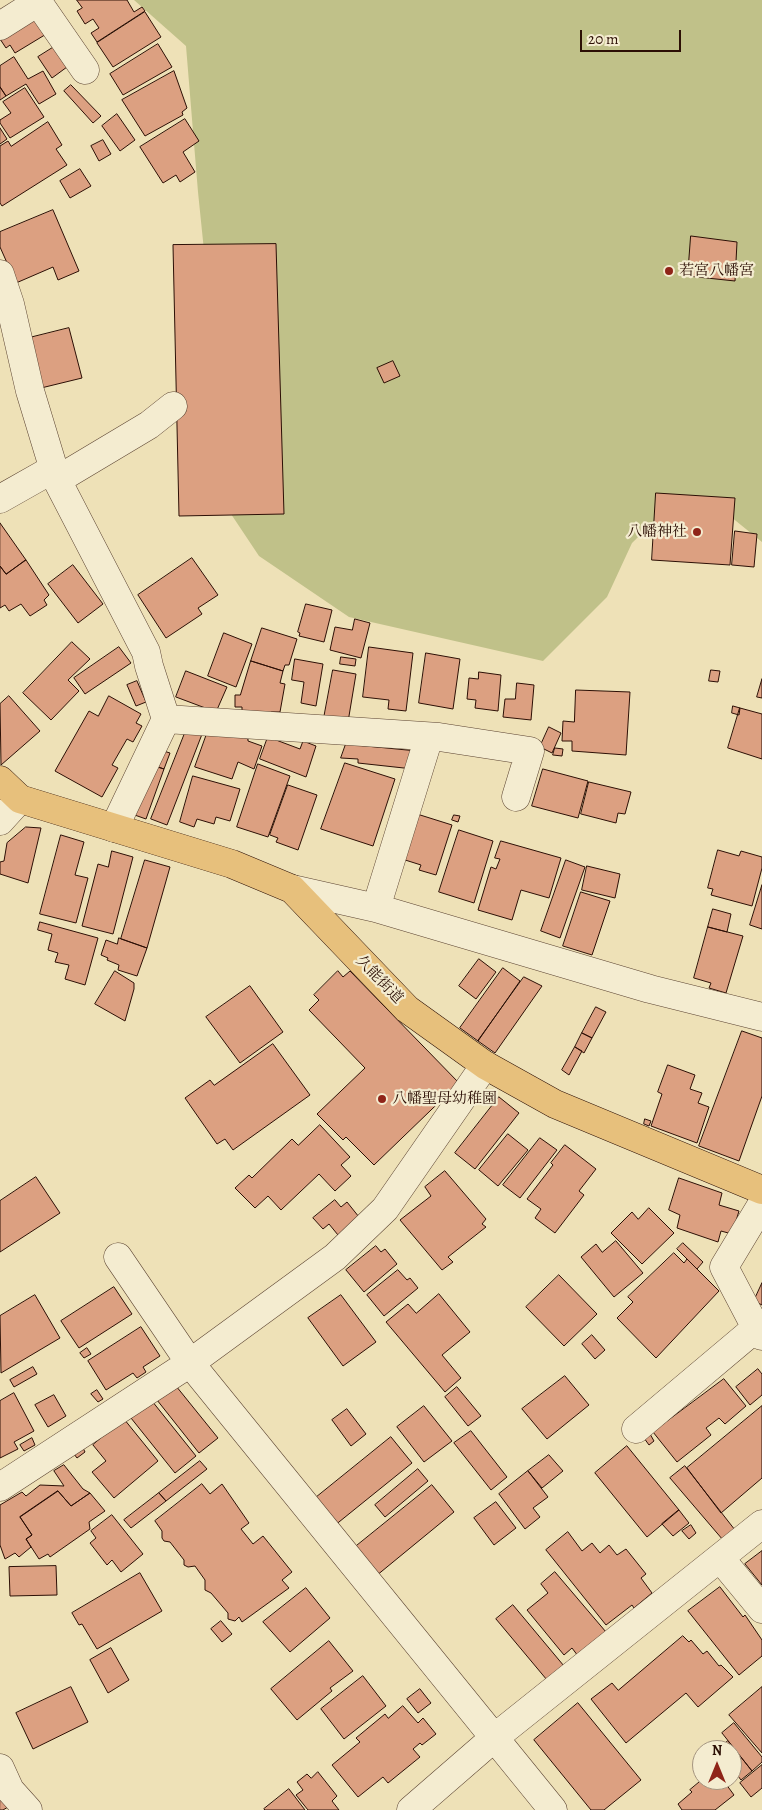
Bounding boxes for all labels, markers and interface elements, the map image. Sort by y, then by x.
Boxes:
scale bar [582,20,683,52]
text: 20 m [588,29,619,49]
place label: 若宮八幡宮 [679,262,754,280]
marker: 若宮八幡宮 [663,265,675,277]
place label: 八幡神社 [627,523,687,541]
marker: 八幡神社 [691,526,703,538]
street label: 久能街道 [352,952,406,1008]
place label: 八幡聖母幼稚園 [392,1090,497,1108]
marker: 八幡聖母幼稚園 [376,1093,388,1105]
north arrow [692,1740,742,1790]
text: N [712,1741,722,1760]

